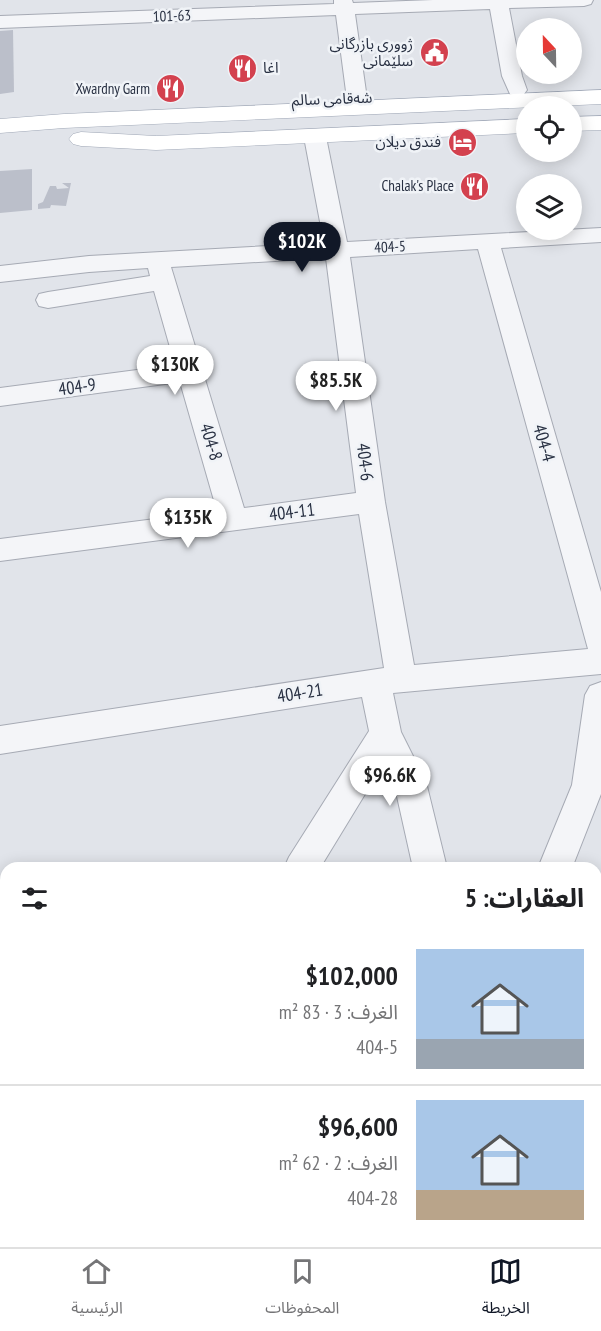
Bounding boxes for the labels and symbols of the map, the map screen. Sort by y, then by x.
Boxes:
street label: 101-63 [153,5,191,26]
north arrow [516,18,582,84]
place label: ژووری بازرگانی سلێمانی [330,34,413,70]
public building icon: ژووری بازرگانی سلێمانی [418,37,450,69]
restaurant icon: اغا [226,52,258,84]
place label: اغا [263,58,278,77]
restaurant icon: Xwardny Garm [155,73,187,105]
place label: Xwardny Garm [75,79,150,98]
street label: شەقامی سالم [291,88,373,111]
hotel icon: فندق ديلان [446,126,478,158]
place label: فندق ديلان [375,132,441,151]
restaurant icon: Chalak's Place [459,170,491,202]
place label: Chalak's Place [381,176,454,195]
pin: $102K [260,222,344,273]
street label: 404-5 [374,236,406,257]
pin: $130K [133,345,217,396]
pin: $85.5K [287,361,385,412]
street label: 404-9 [57,372,97,401]
street label: 404-8 [195,420,228,463]
street label: 404-4 [528,422,561,464]
street label: 404-6 [352,442,379,482]
street label: 404-11 [268,497,316,526]
pin: $135K [146,498,230,549]
street label: 404-21 [276,678,324,707]
pin: $96.6K [341,756,439,807]

